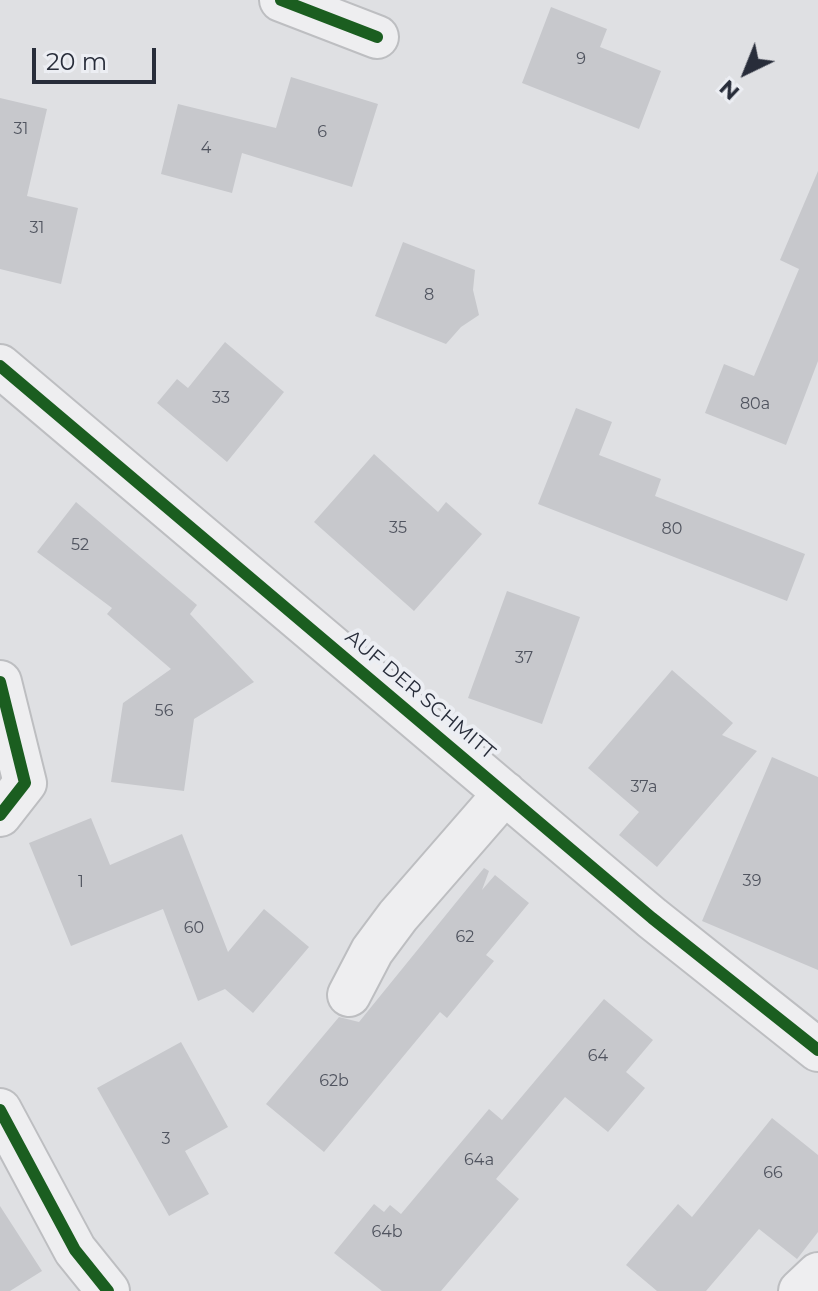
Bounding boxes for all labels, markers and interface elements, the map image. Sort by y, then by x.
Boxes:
scale bar [36,32,160,82]
north arrow [706,32,786,112]
text: 20 m [46,47,107,76]
house number: 9 [576,49,586,69]
text: N [714,74,745,106]
house number: 31 [14,119,28,139]
house number: 6 [317,122,327,142]
house number: 4 [201,138,211,158]
house number: 31 [30,218,44,238]
house number: 8 [424,285,434,305]
house number: 33 [212,388,230,408]
house number: 80a [740,394,770,414]
house number: 35 [389,518,407,538]
house number: 80 [662,519,682,539]
house number: 52 [71,535,89,555]
street label: AUF DER SCHMITT [340,625,500,765]
house number: 37 [515,648,533,668]
house number: 56 [155,701,173,721]
house number: 37a [630,777,658,797]
house number: 39 [743,871,761,891]
house number: 1 [78,872,84,892]
house number: 60 [184,918,204,938]
house number: 62 [456,927,474,947]
house number: 64 [588,1046,608,1066]
house number: 62b [319,1071,349,1091]
house number: 3 [161,1129,171,1149]
house number: 64a [464,1150,494,1170]
house number: 66 [763,1163,783,1183]
house number: 64b [371,1222,403,1242]

